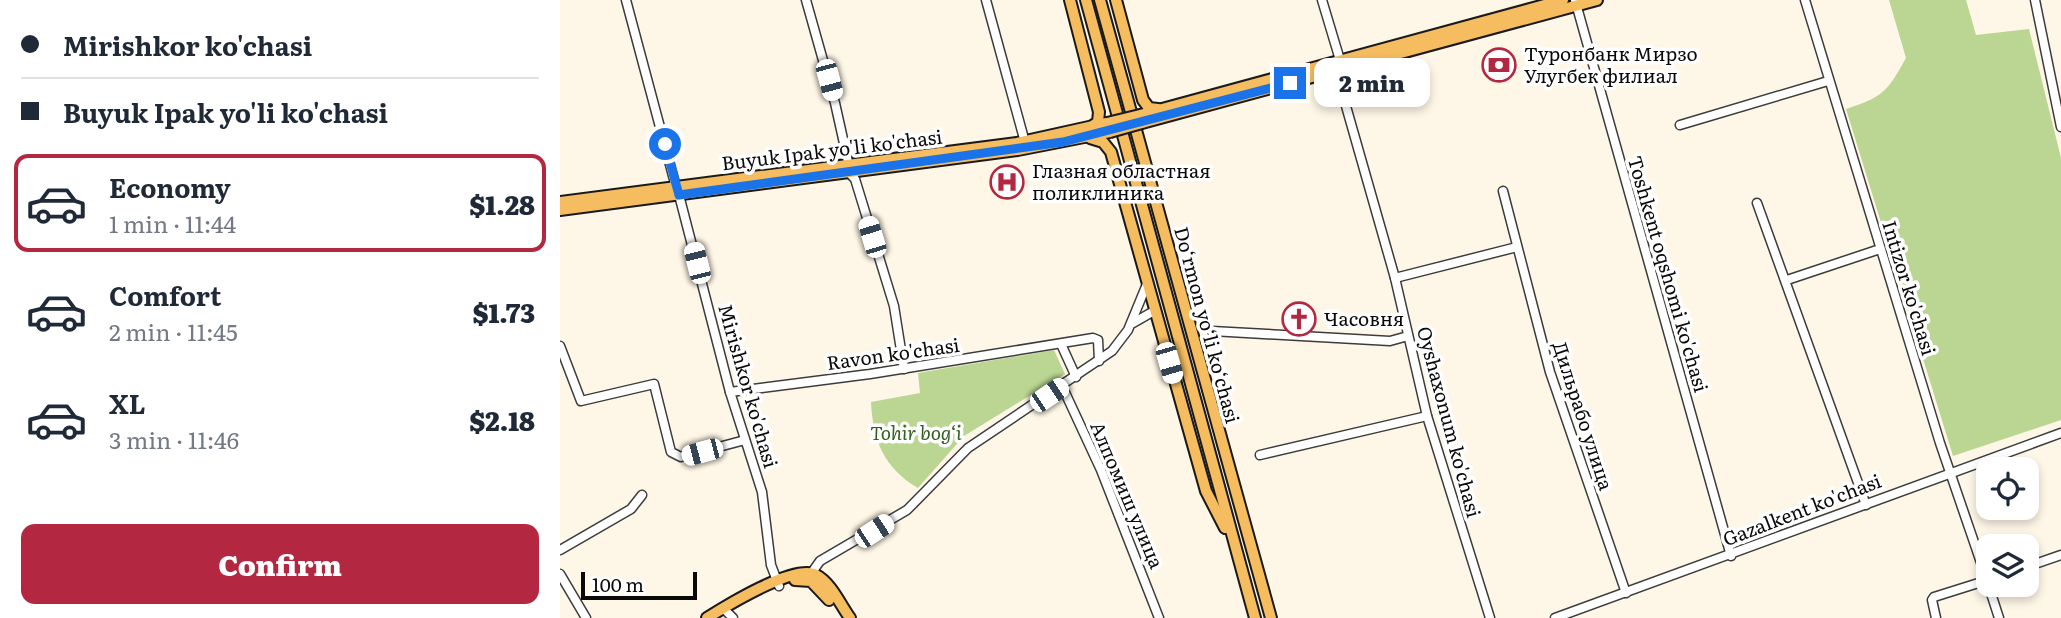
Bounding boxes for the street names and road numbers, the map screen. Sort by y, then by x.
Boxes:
street label: Buyuk Ipak yo'li ko'chasi [720,122,944,176]
street label: Toshkent oqshomi ko'chasi [1622,152,1716,395]
street label: Intizor ko'chasi [1876,217,1944,358]
street label: Do‘rmon yo‘li ko‘chasi [1168,223,1248,426]
street label: Mirishkor ko'chasi [712,300,786,471]
street label: Oyshaxonum ko'chasi [1411,323,1489,520]
street label: Ravon ko'chasi [825,330,961,376]
street label: Дильрабо улица [1547,338,1621,494]
street label: Алпомиш улица [1084,417,1172,573]
street label: Gazalkent ko'chasi [1718,466,1885,552]

